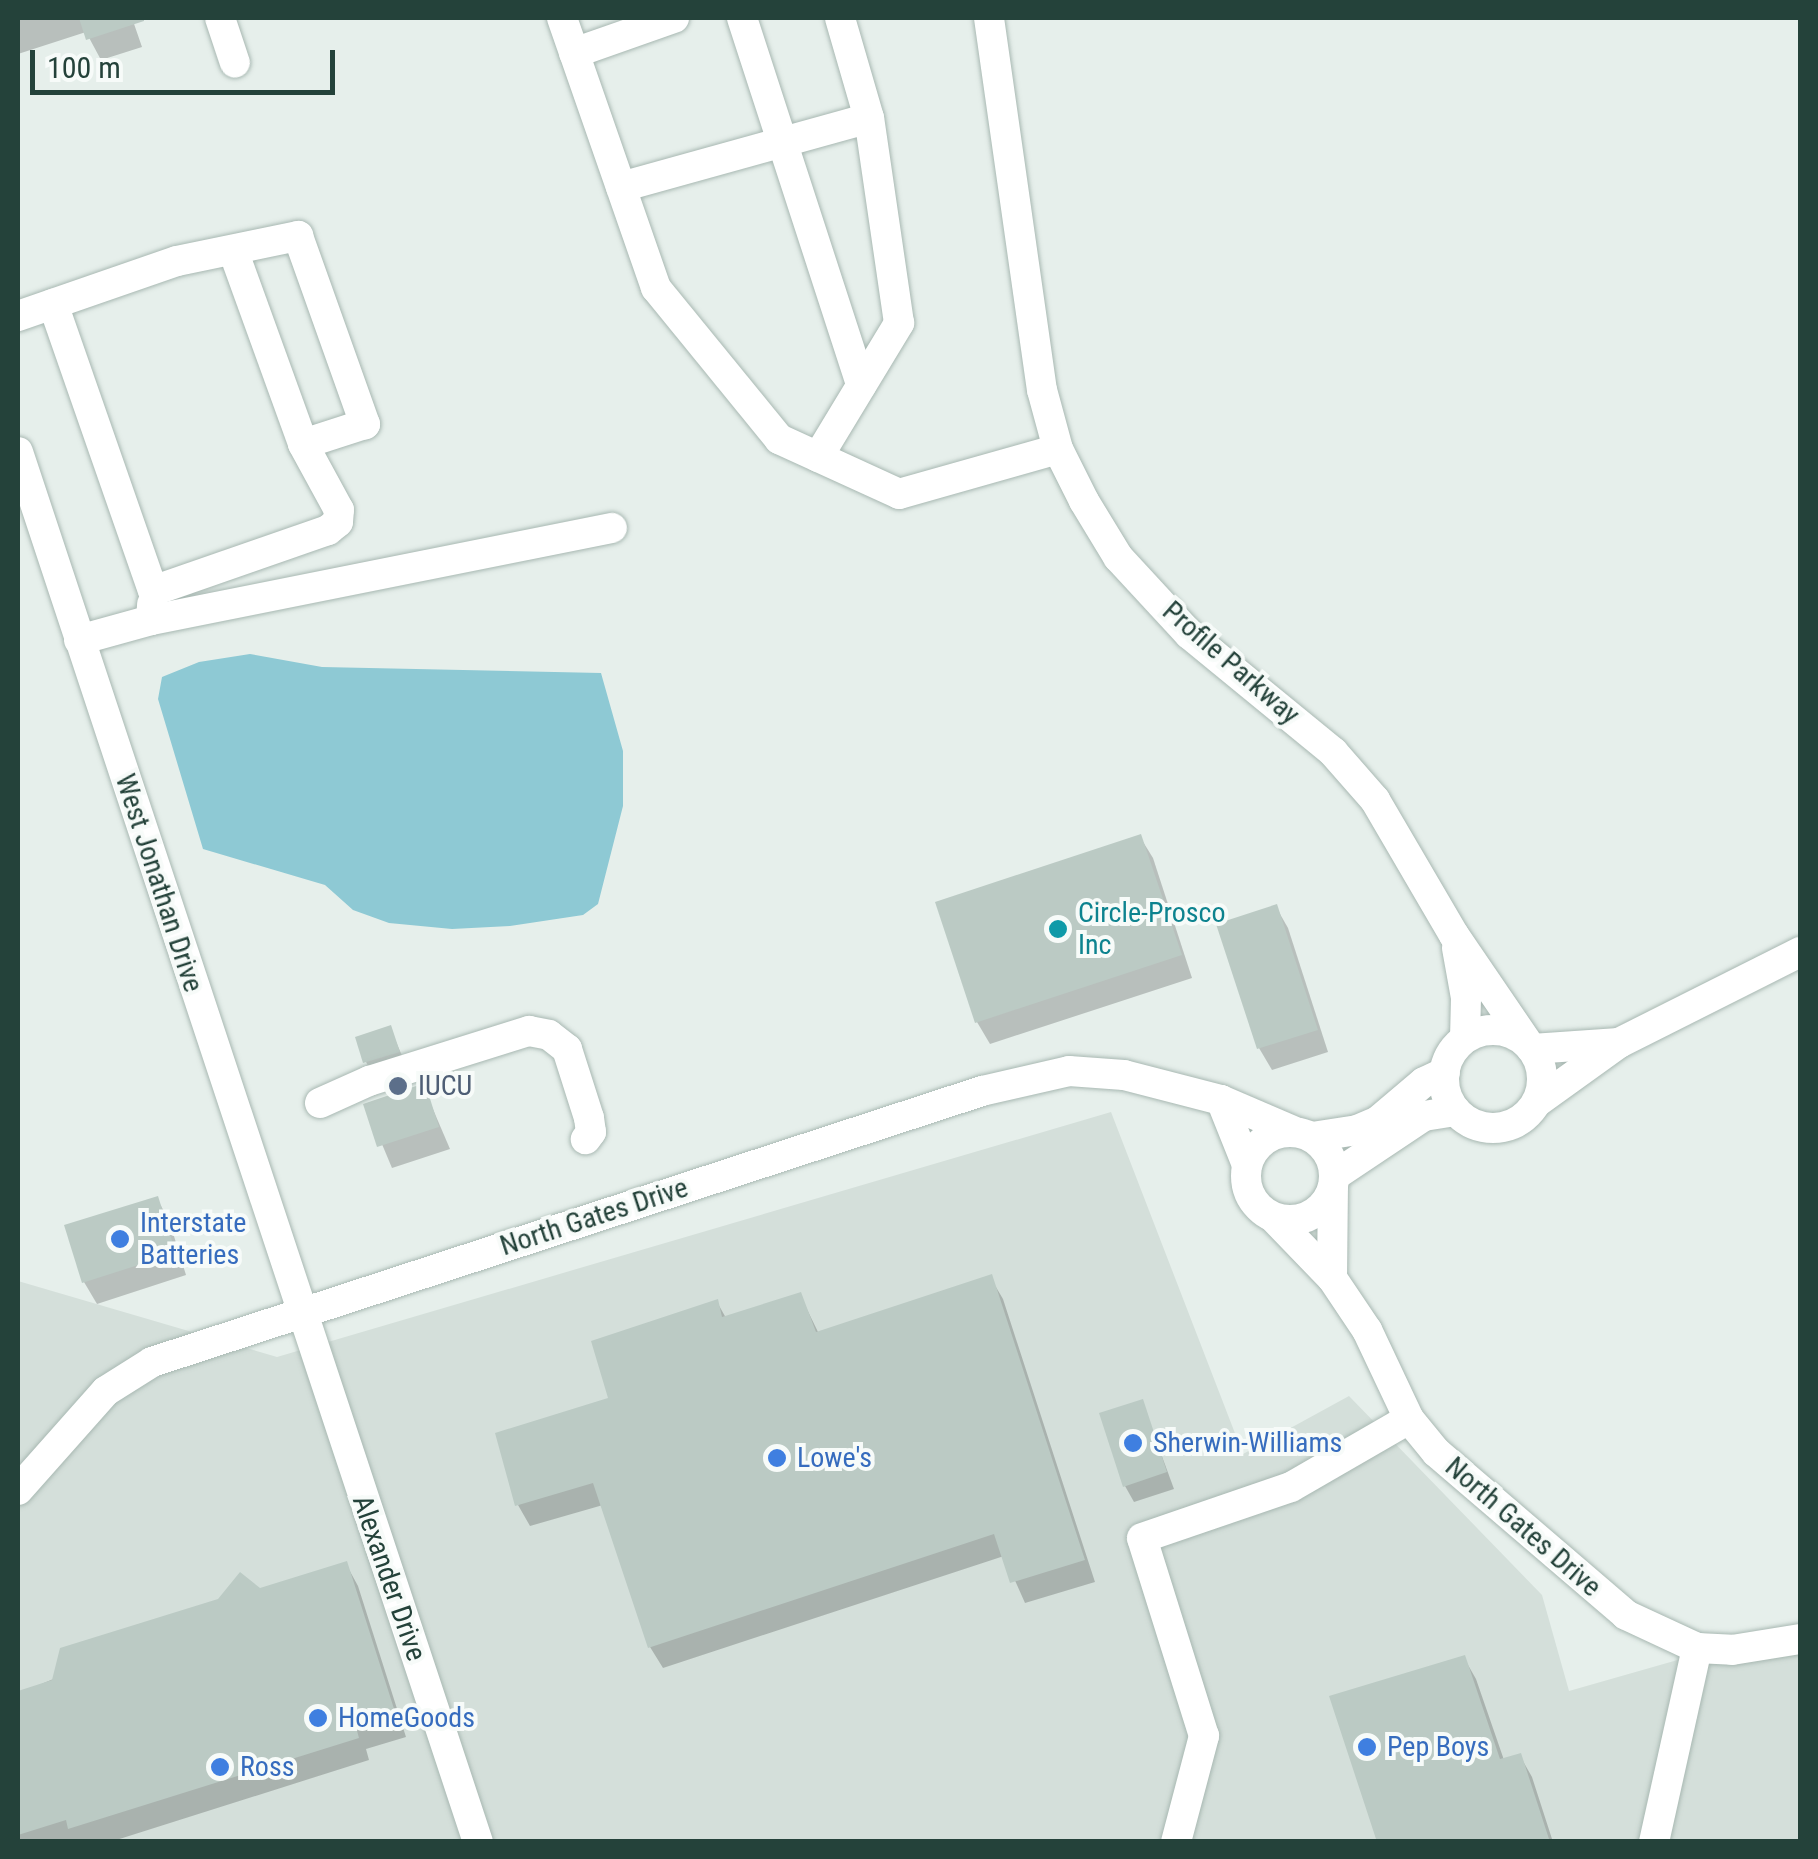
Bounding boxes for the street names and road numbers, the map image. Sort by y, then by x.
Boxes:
street label: Profile Parkway [1156,594,1306,732]
street label: West Jonathan Drive [108,770,210,996]
street label: North Gates Drive [496,1171,692,1263]
street label: North Gates Drive [1438,1450,1608,1604]
street label: Alexander Drive [345,1491,433,1665]

